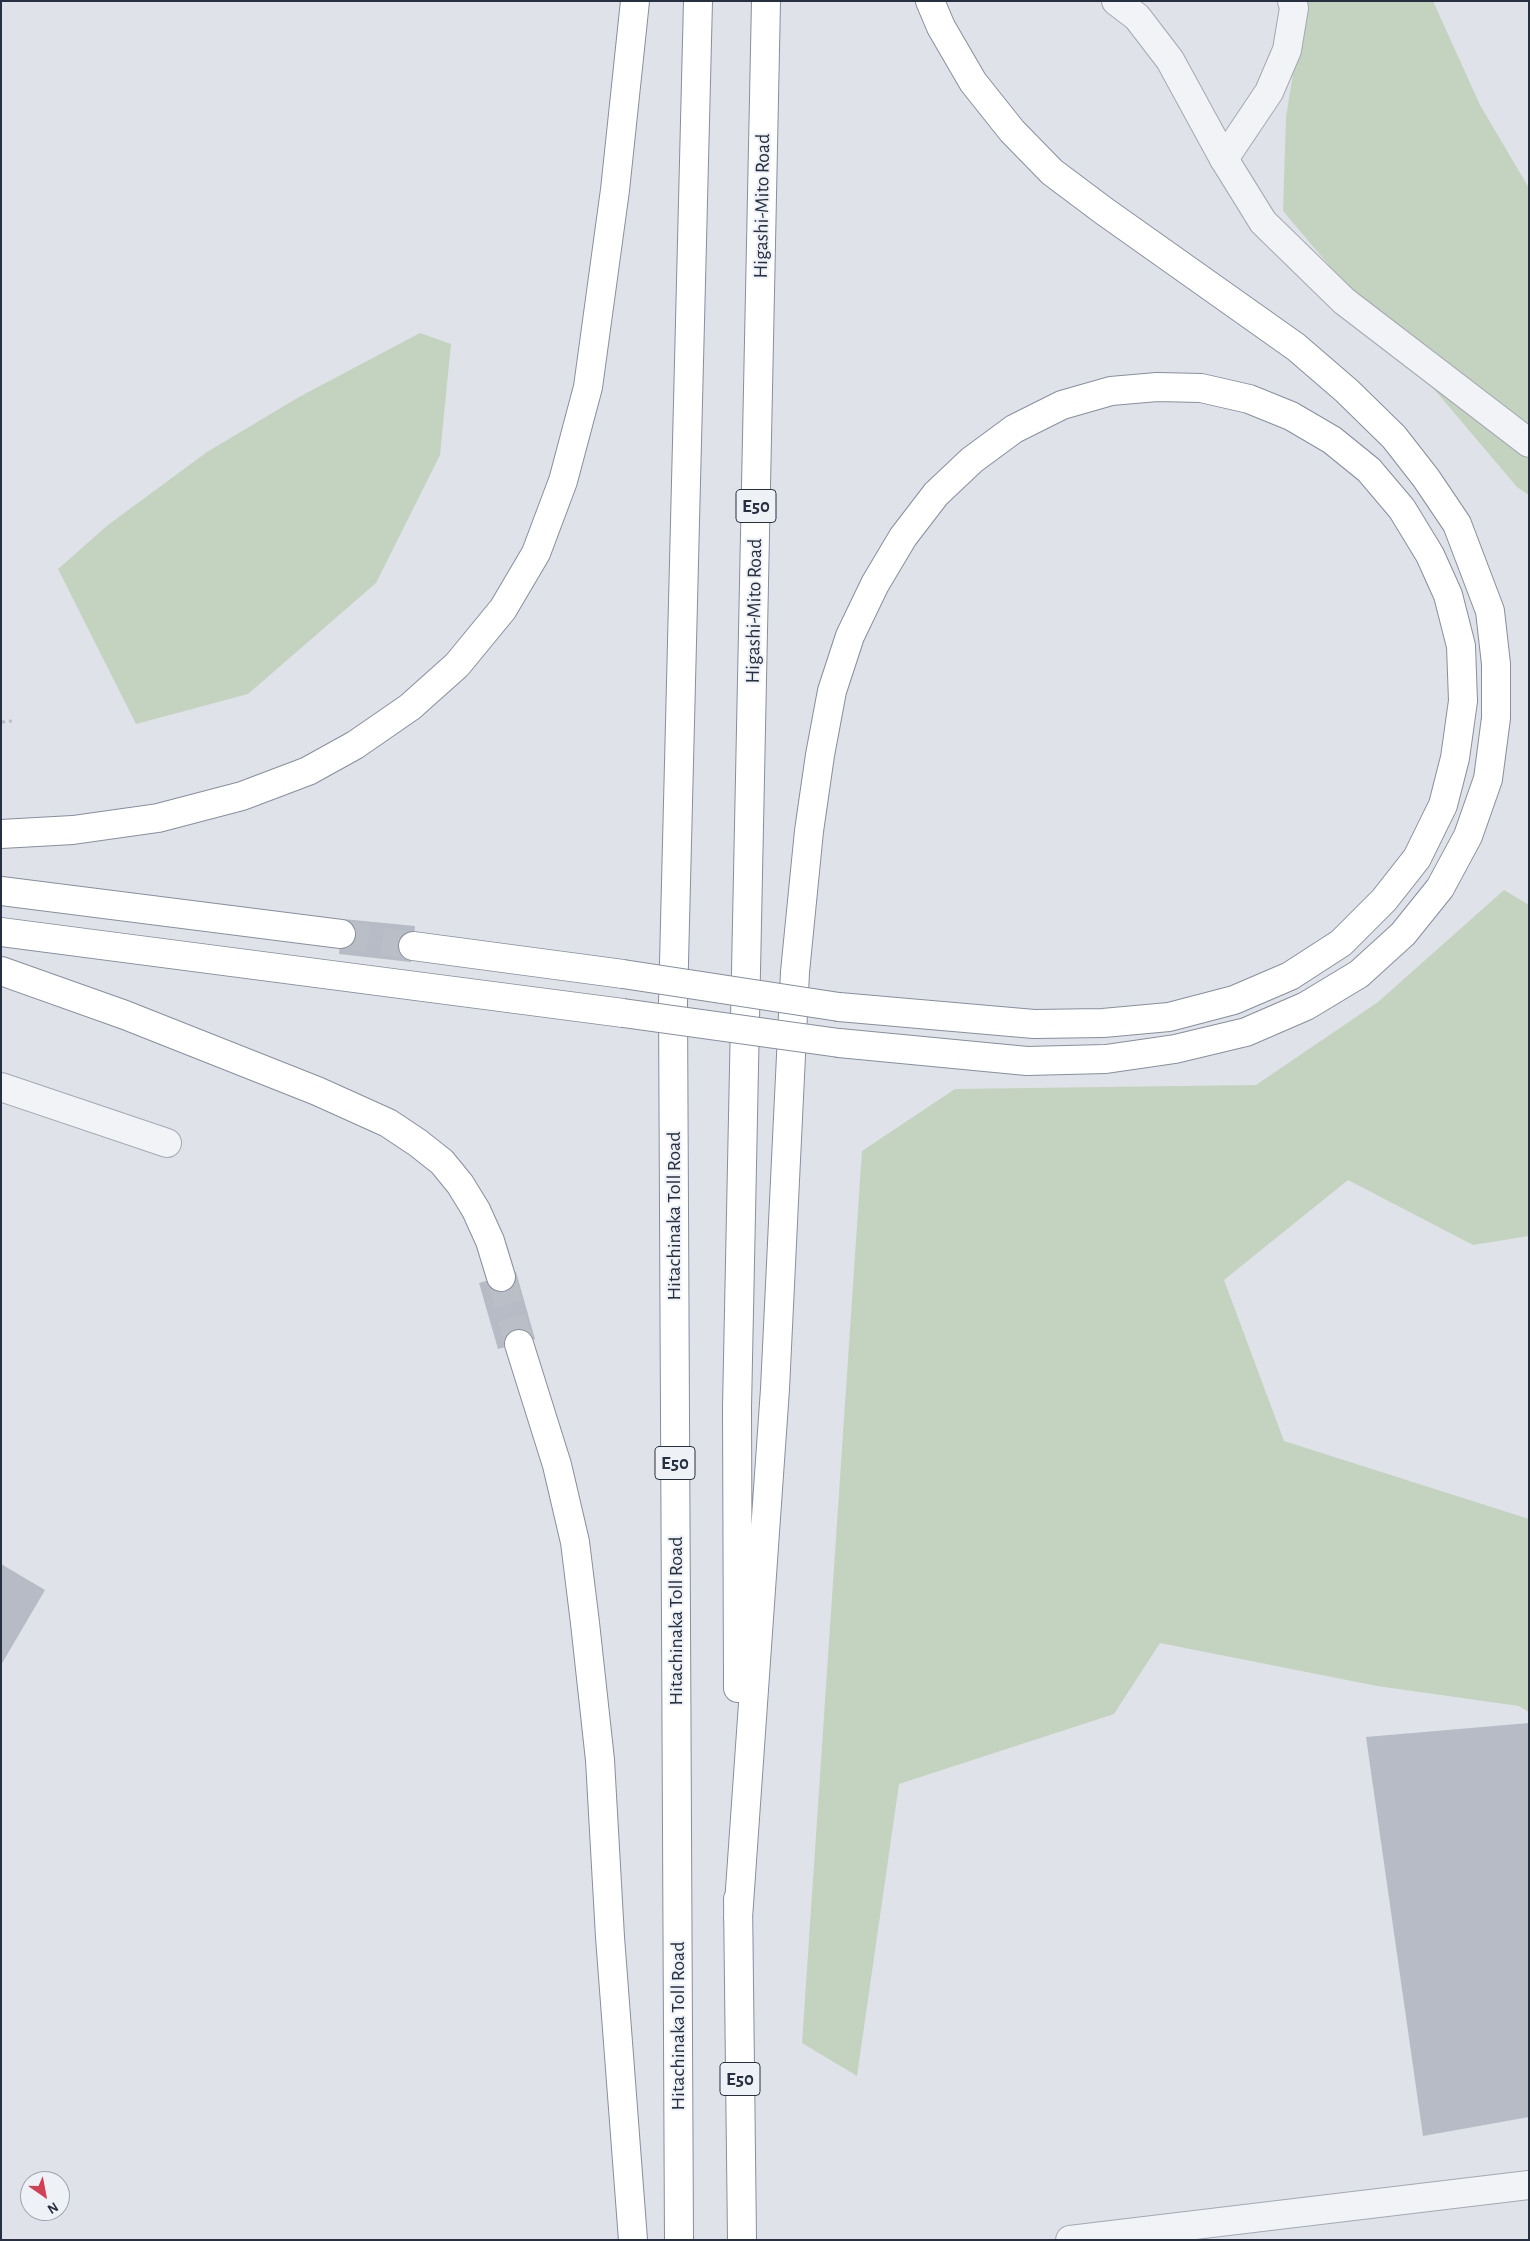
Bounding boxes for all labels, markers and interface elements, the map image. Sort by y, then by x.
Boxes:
street label: Higashi-Mito Road [749,133,775,279]
road number: E50 [736,490,776,522]
street label: Higashi-Mito Road [741,538,767,684]
street label: Hitachinaka Toll Road [662,1131,686,1301]
road number: E50 [655,1446,695,1480]
street label: Hitachinaka Toll Road [664,1536,688,1706]
street label: Hitachinaka Toll Road [666,1941,690,2111]
road number: E50 [720,2062,760,2096]
north arrow [20,2171,70,2221]
text: N [45,2199,61,2216]

